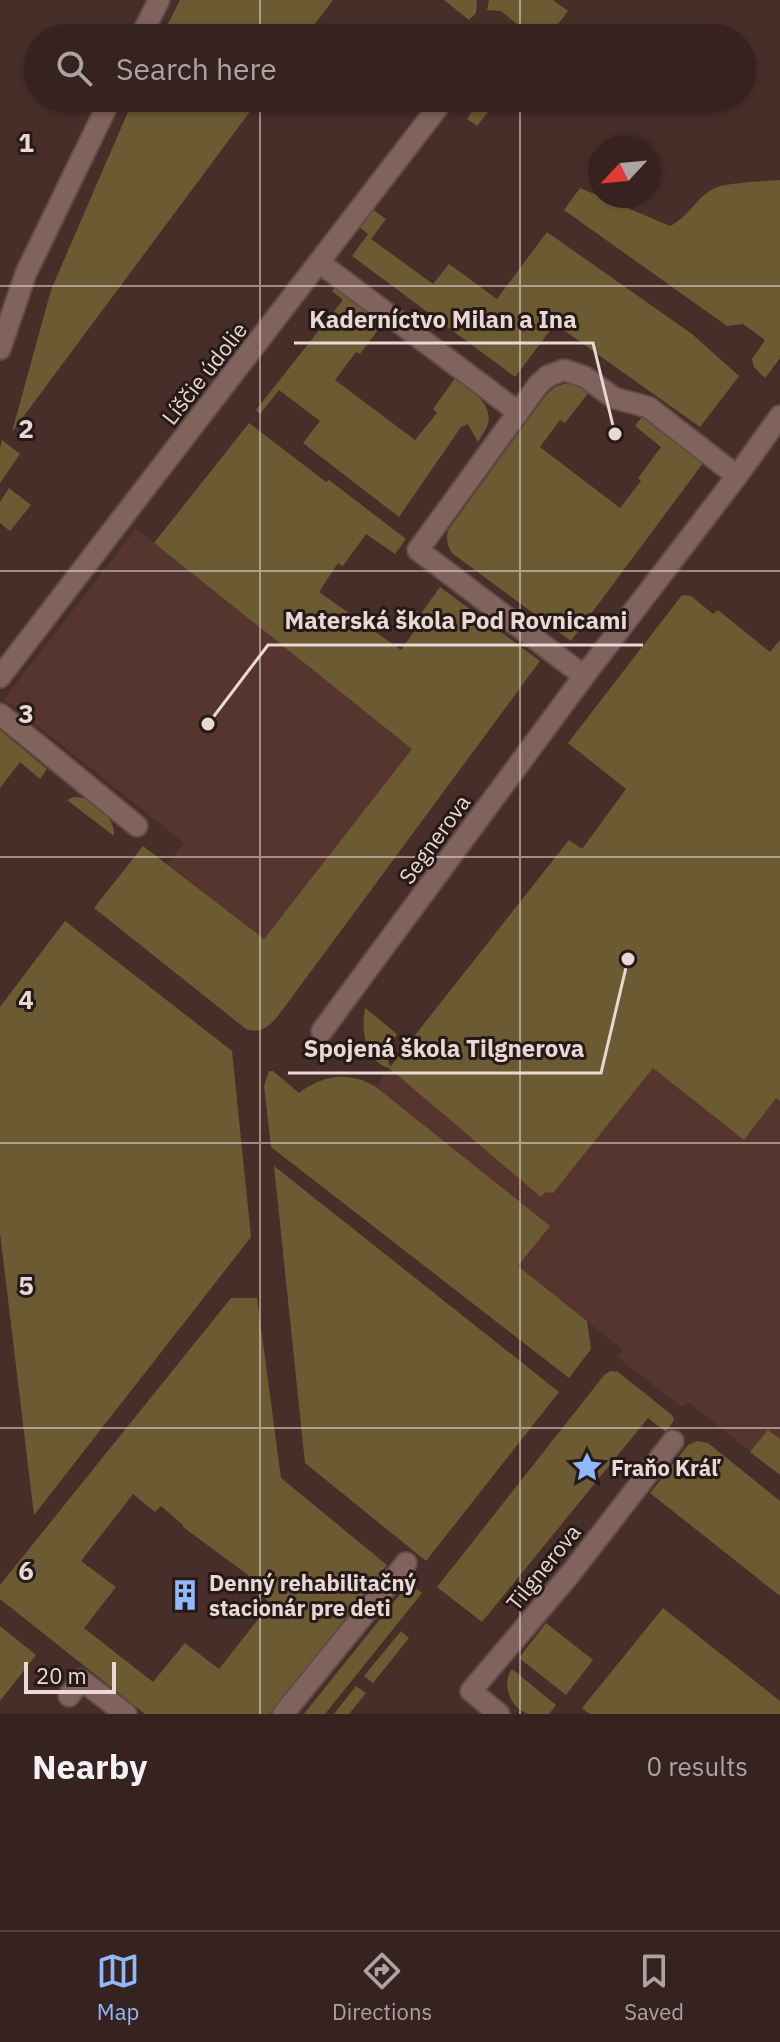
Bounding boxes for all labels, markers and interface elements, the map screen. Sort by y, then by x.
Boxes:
search box [24,24,756,112]
icon: search [52,46,96,90]
text: Search here [116,49,277,88]
text: 1 [18,125,34,159]
north arrow [588,136,660,208]
callout: Kaderníctvo Milan a Ina [294,295,593,343]
text: Kaderníctvo Milan a Ina [309,303,577,335]
street label: Líščie údolie [155,316,253,430]
text: 2 [18,411,34,445]
callout: Materská škola Pod Rovnicami [268,597,643,645]
text: Materská škola Pod Rovnicami [285,604,627,636]
text: 3 [18,696,34,730]
street label: Segnerova [392,788,476,889]
text: 4 [18,982,34,1016]
callout: Spojená škola Tilgnerova [288,1025,601,1073]
text: Spojená škola Tilgnerova [304,1032,584,1064]
text: 5 [18,1268,34,1302]
place icon: Fraňo Kráľ [570,1450,604,1484]
place label: Fraňo Kráľ [611,1453,721,1482]
street label: Tilgnerova [499,1518,587,1616]
text: 6 [18,1553,34,1587]
place label: Denný rehabilitačný stacionár pre deti [209,1568,416,1622]
building icon: Denný rehabilitačný stacionár pre deti [168,1578,202,1612]
scale bar [24,1658,116,1694]
text: 20 m [36,1661,87,1690]
text: Nearby [32,1744,147,1788]
text: 0 results [646,1749,748,1783]
tab: Map [96,1949,140,2026]
tab: Directions [332,1949,432,2026]
tab: Saved [624,1949,684,2026]

